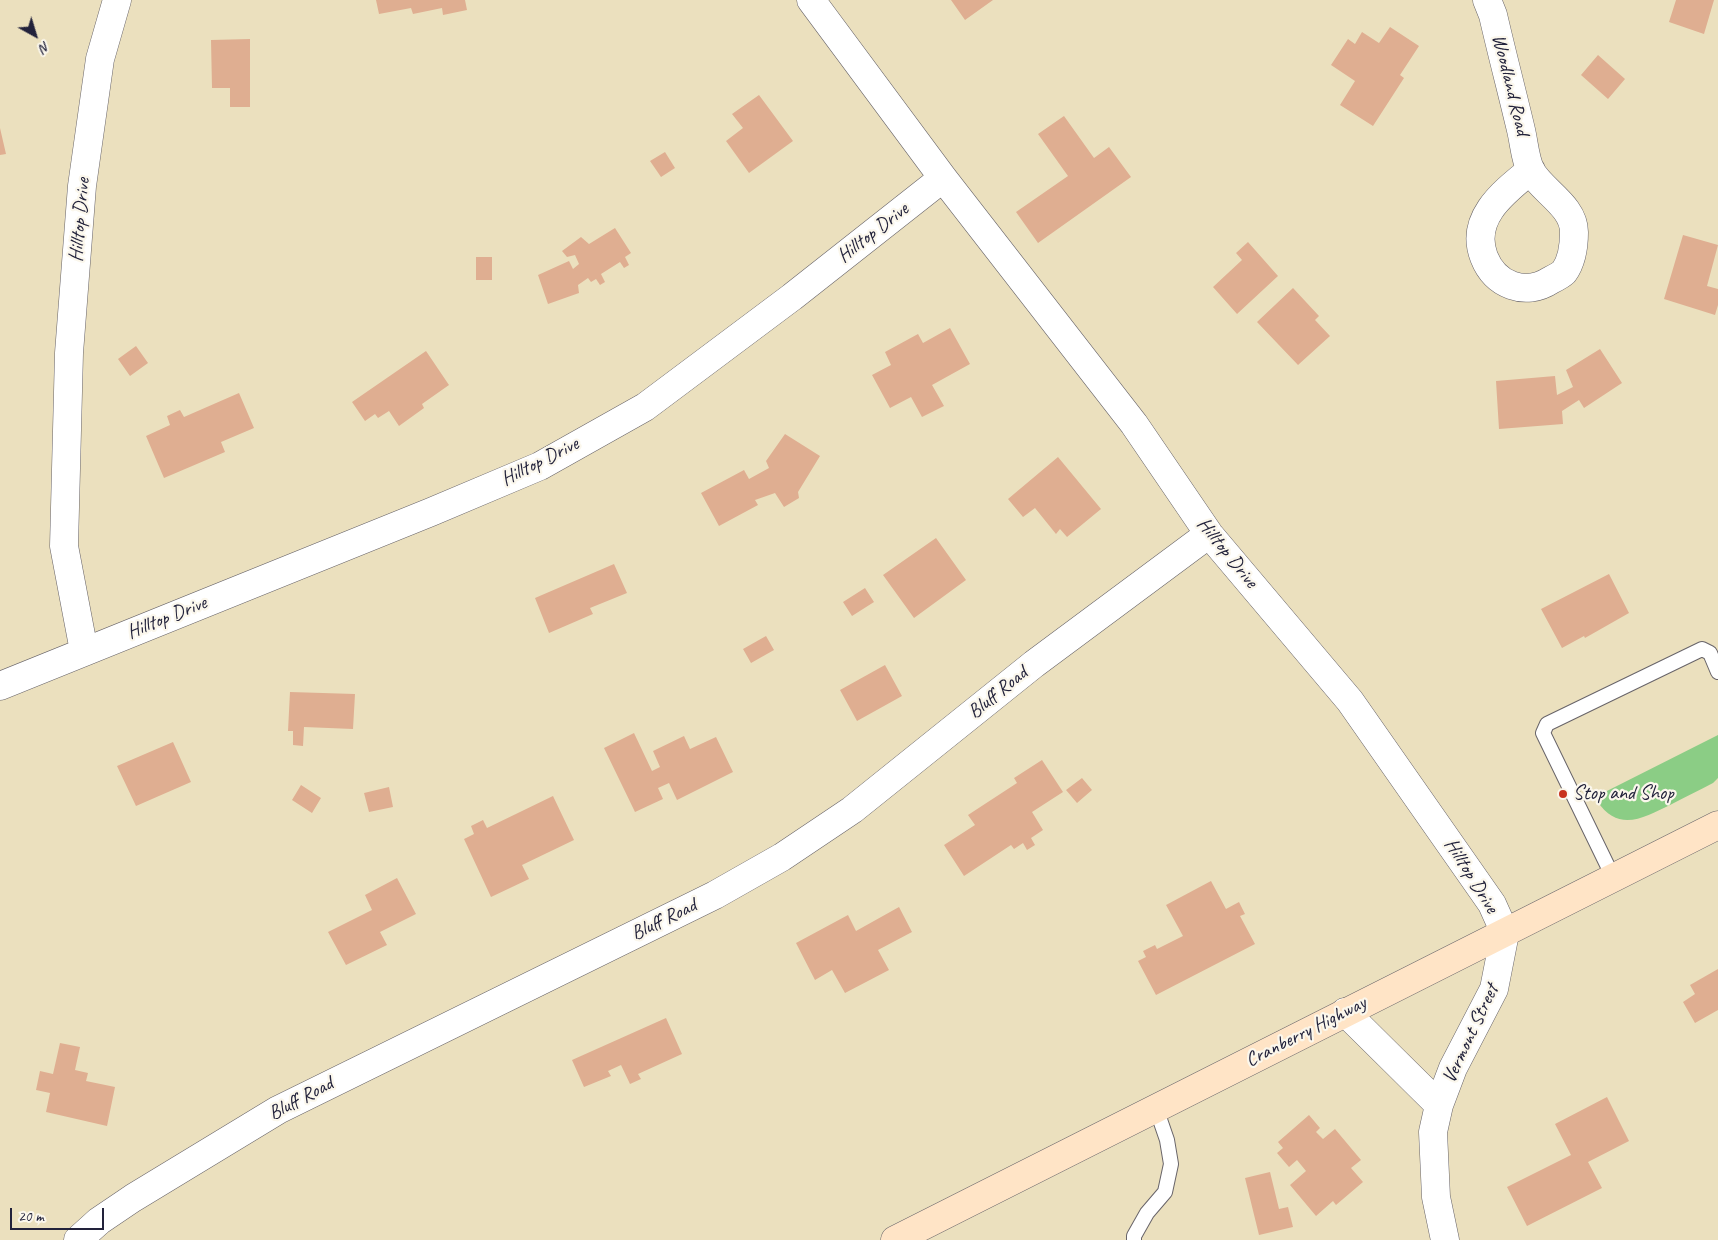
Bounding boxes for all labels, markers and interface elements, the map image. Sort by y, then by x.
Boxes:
north arrow [10,10,60,60]
street label: Woodland Road [1486,32,1534,138]
text: N [36,38,53,56]
street label: Hilltop Drive [64,177,96,263]
street label: Hilltop Drive [833,198,913,268]
street label: Hilltop Drive [497,432,583,492]
street label: Hilltop Drive [1191,513,1263,593]
street label: Hilltop Drive [124,591,210,645]
street label: Bluff Road [963,662,1033,724]
place label: Stop and Shop [1573,782,1674,806]
marker: Stop and Shop [1557,788,1569,800]
street label: Hilltop Drive [1439,834,1503,918]
street label: Bluff Road [627,894,701,946]
street label: Vermont Street [1438,981,1504,1087]
street label: Cranberry Highway [1242,991,1370,1073]
street label: Bluff Road [265,1072,337,1126]
scale bar [12,1198,106,1230]
text: 20 m [18,1207,44,1226]

